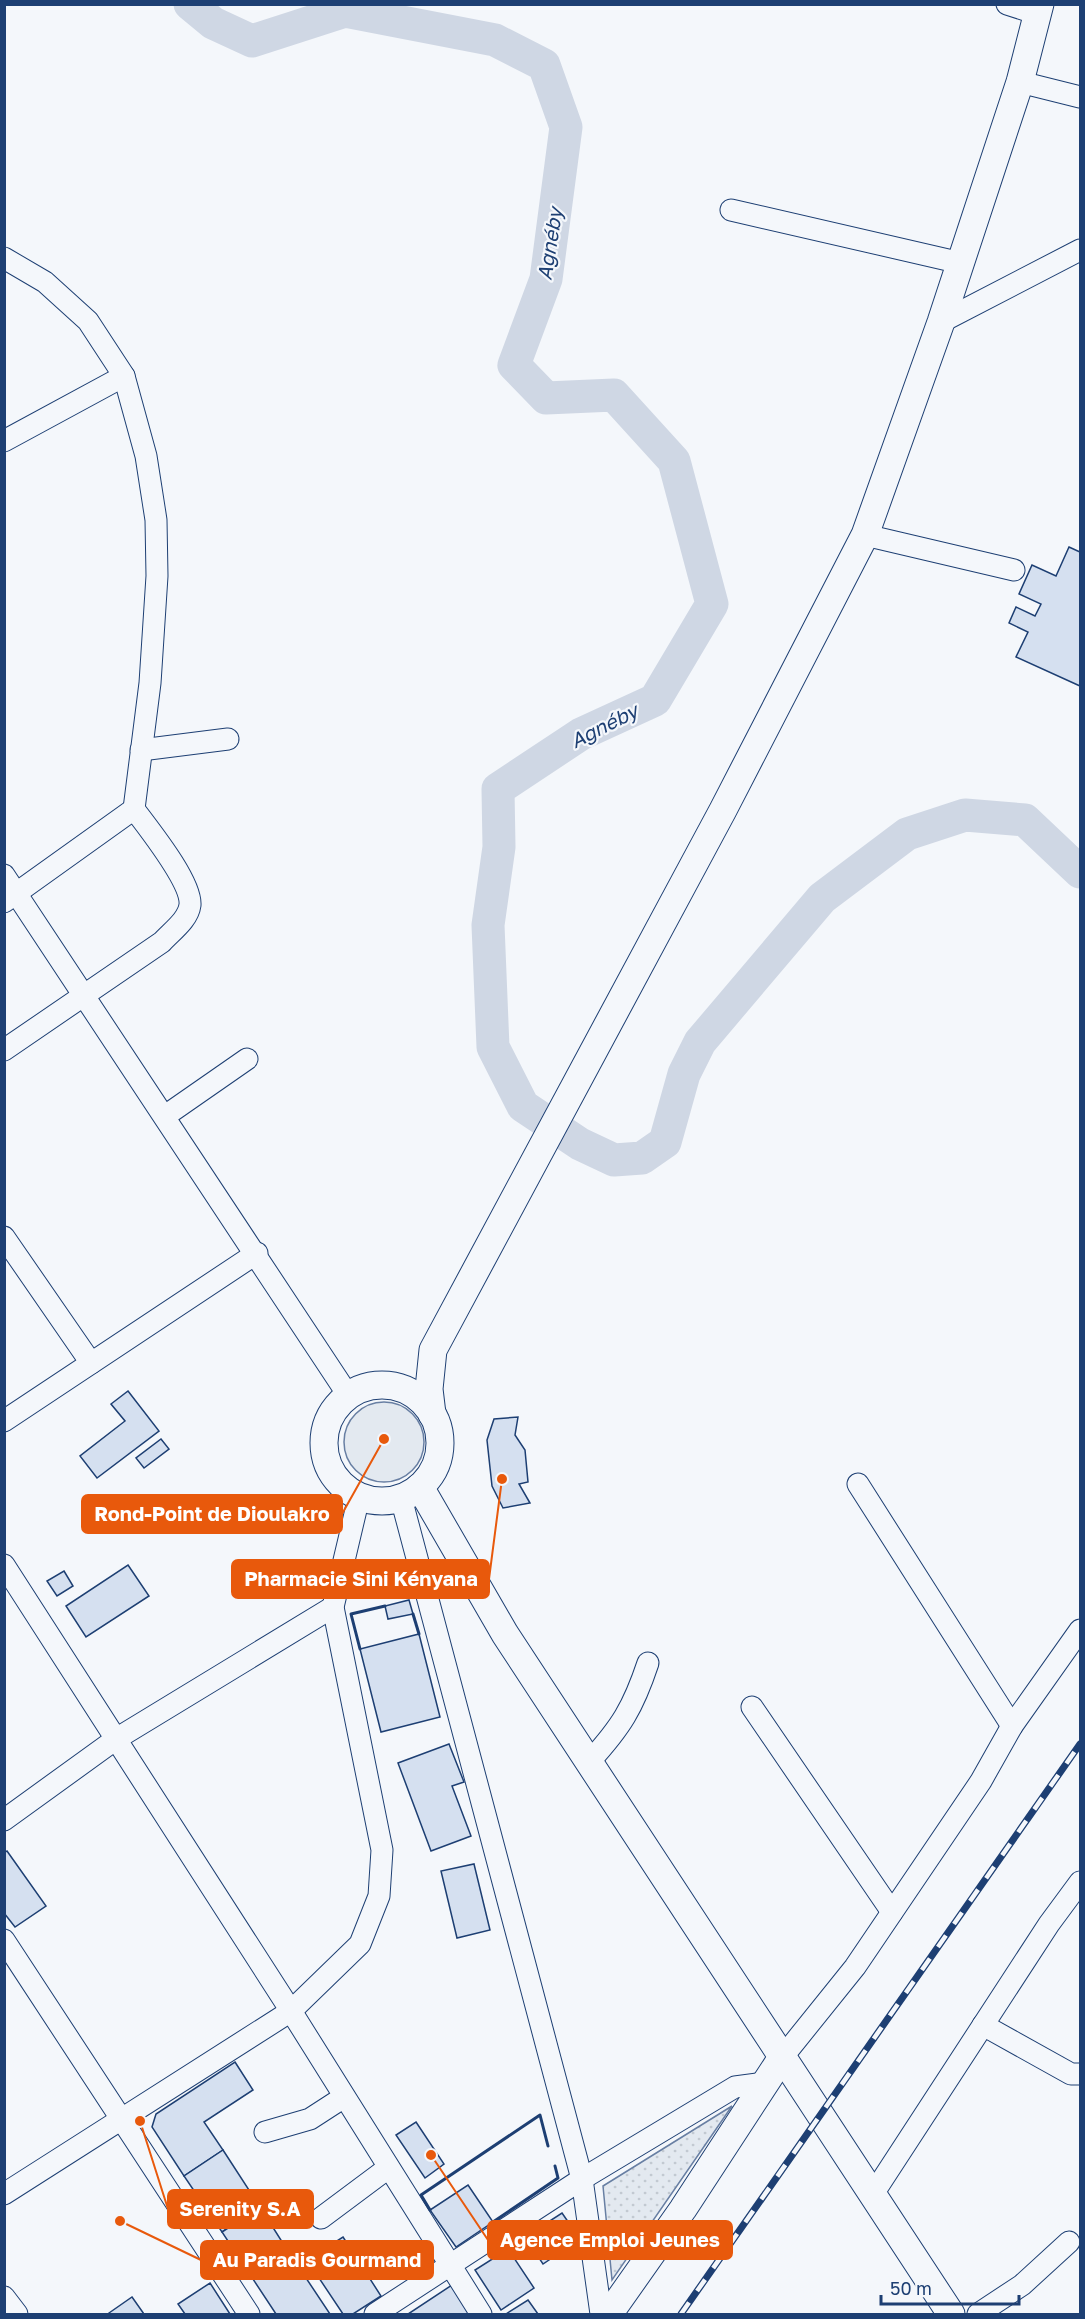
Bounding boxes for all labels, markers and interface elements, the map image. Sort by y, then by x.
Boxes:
water label: Agnéby [531,203,568,282]
water label: Agnéby [566,697,644,753]
callout: Rond-Point de Dioulakro [82,1495,342,1533]
text: Rond-Point de Dioulakro [94,1501,330,1525]
callout: Pharmacie Sini Kényana [232,1560,489,1598]
text: Pharmacie Sini Kényana [244,1566,478,1590]
callout: Serenity S.A [168,2190,313,2228]
text: Serenity S.A [179,2196,301,2220]
callout: Agence Emploi Jeunes [488,2221,732,2259]
text: Agence Emploi Jeunes [500,2227,720,2251]
callout: Au Paradis Gourmand [201,2241,433,2279]
text: Au Paradis Gourmand [213,2247,421,2271]
scale bar [881,2268,1019,2306]
text: 50 m [890,2277,932,2299]

